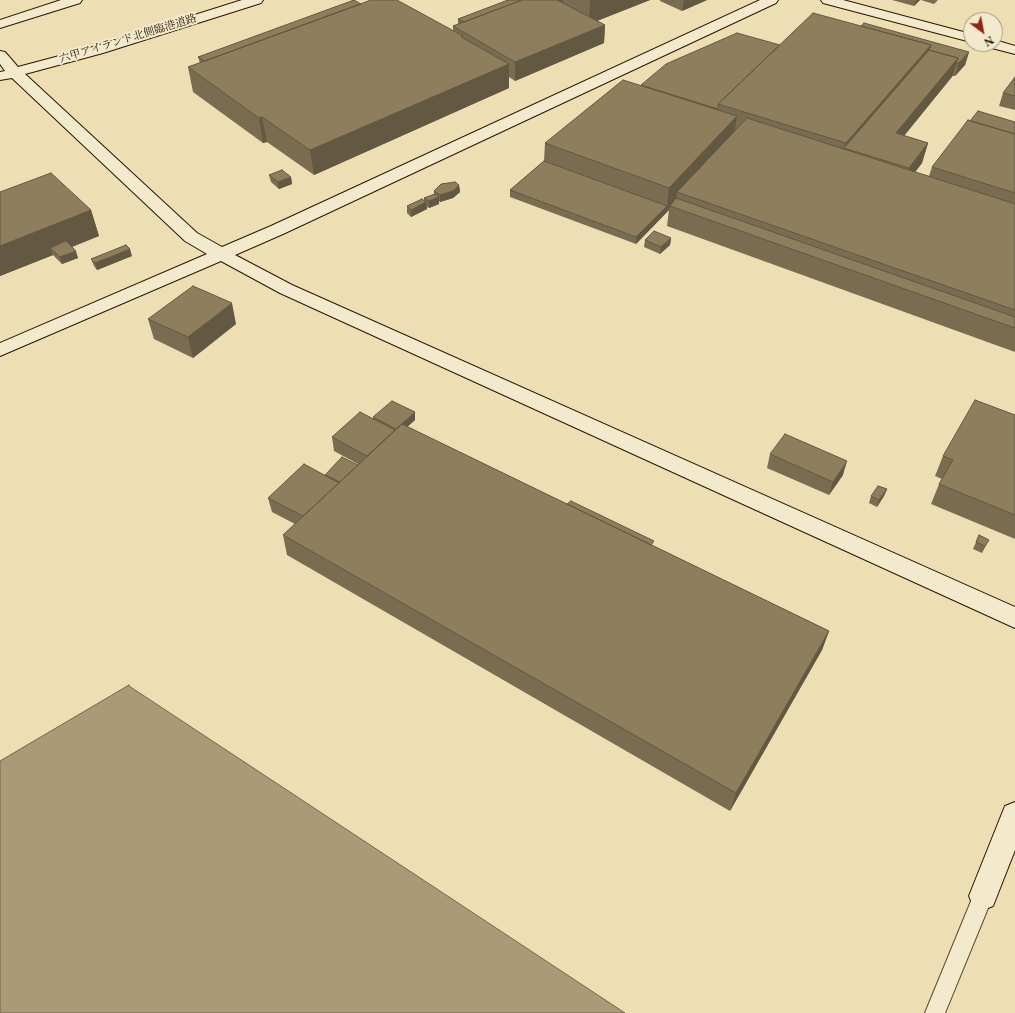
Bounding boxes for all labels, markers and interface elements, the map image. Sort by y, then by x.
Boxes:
street label: 六甲アイランド北側臨港道路 [58,12,198,66]
north arrow [963,12,1003,52]
text: N [981,33,996,50]

